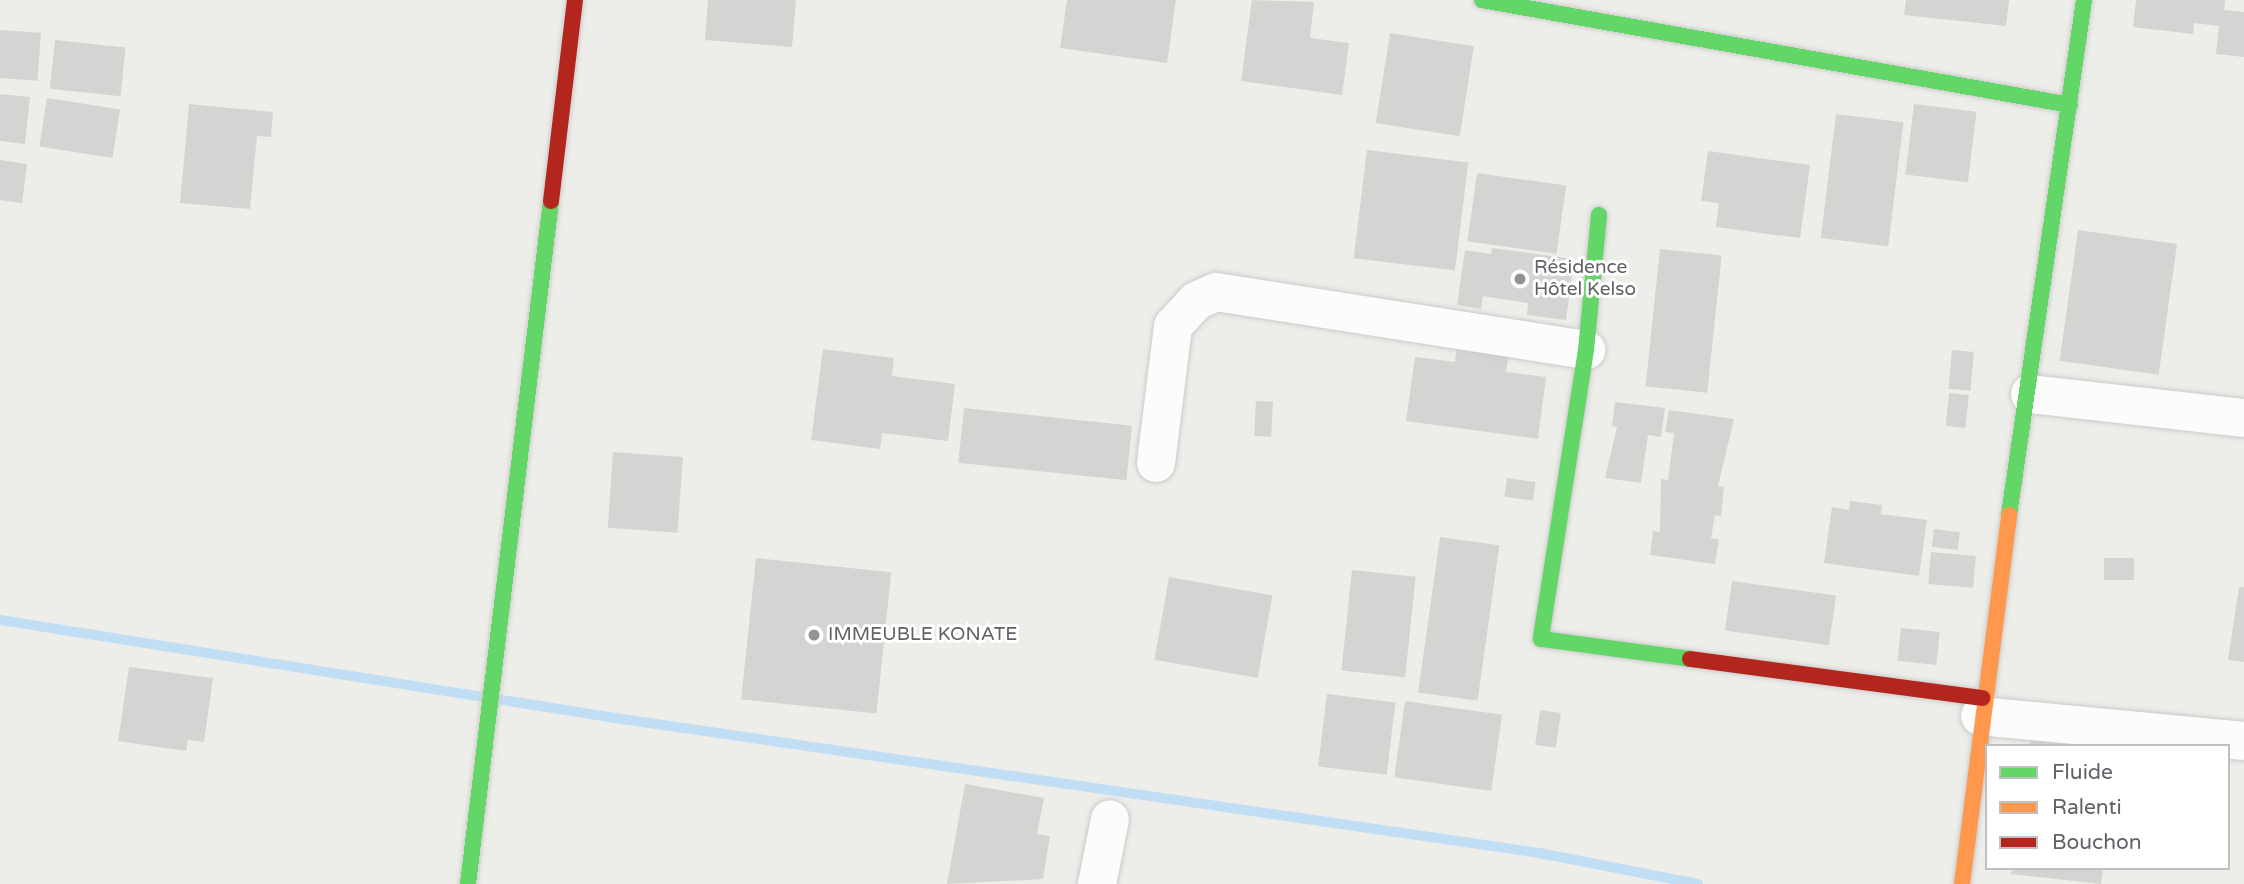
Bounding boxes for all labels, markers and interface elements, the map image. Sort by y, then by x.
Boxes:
place label: Résidence Hôtel Kelso [1534,257,1636,301]
marker: Résidence Hôtel Kelso [1512,271,1528,287]
place label: IMMEUBLE KONATE [828,624,1017,646]
marker: IMMEUBLE KONATE [806,627,822,643]
legend [1985,744,2230,870]
text: Fluide [2052,760,2113,785]
text: Ralenti [2052,795,2122,820]
text: Bouchon [2052,830,2142,855]

